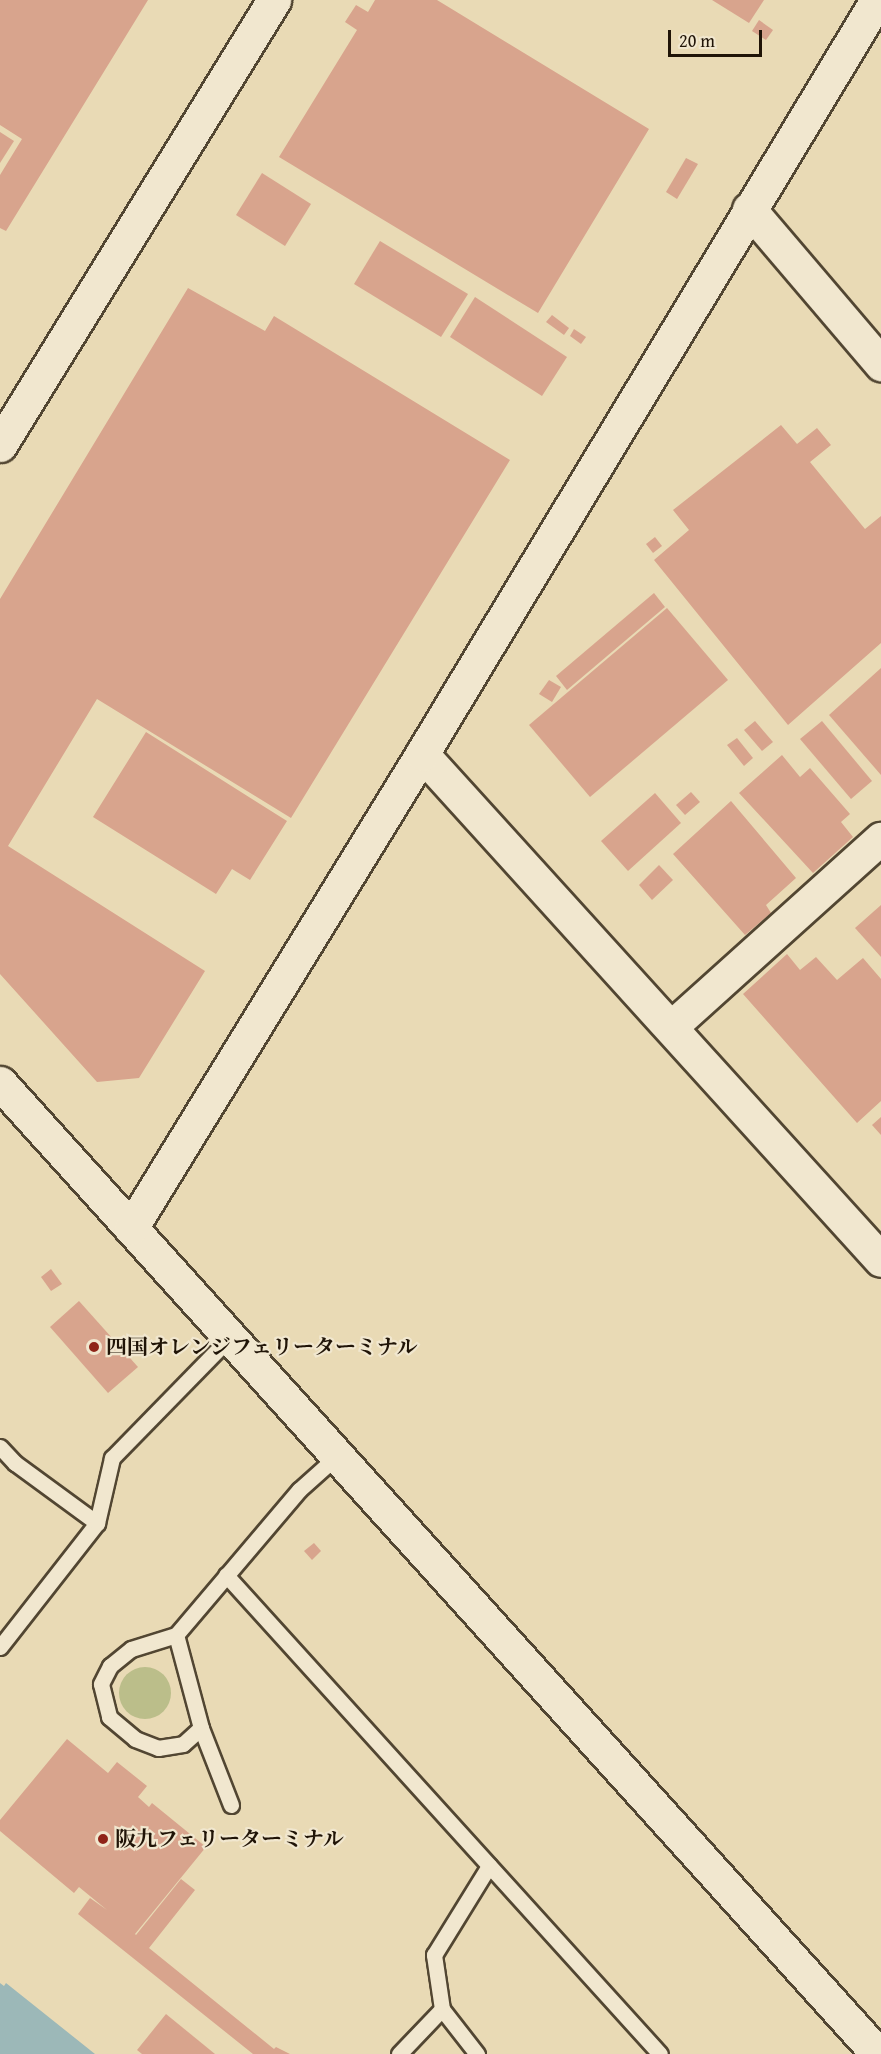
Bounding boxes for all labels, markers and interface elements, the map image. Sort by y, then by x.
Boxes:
scale bar [671,18,766,56]
text: 20 m [679,27,715,54]
place label: 四国オレンジフェリーターミナル [106,1334,421,1360]
marker: 四国オレンジフェリーターミナル [87,1340,101,1354]
place label: 阪九フェリーターミナル [115,1826,346,1852]
marker: 阪九フェリーターミナル [96,1832,110,1846]

